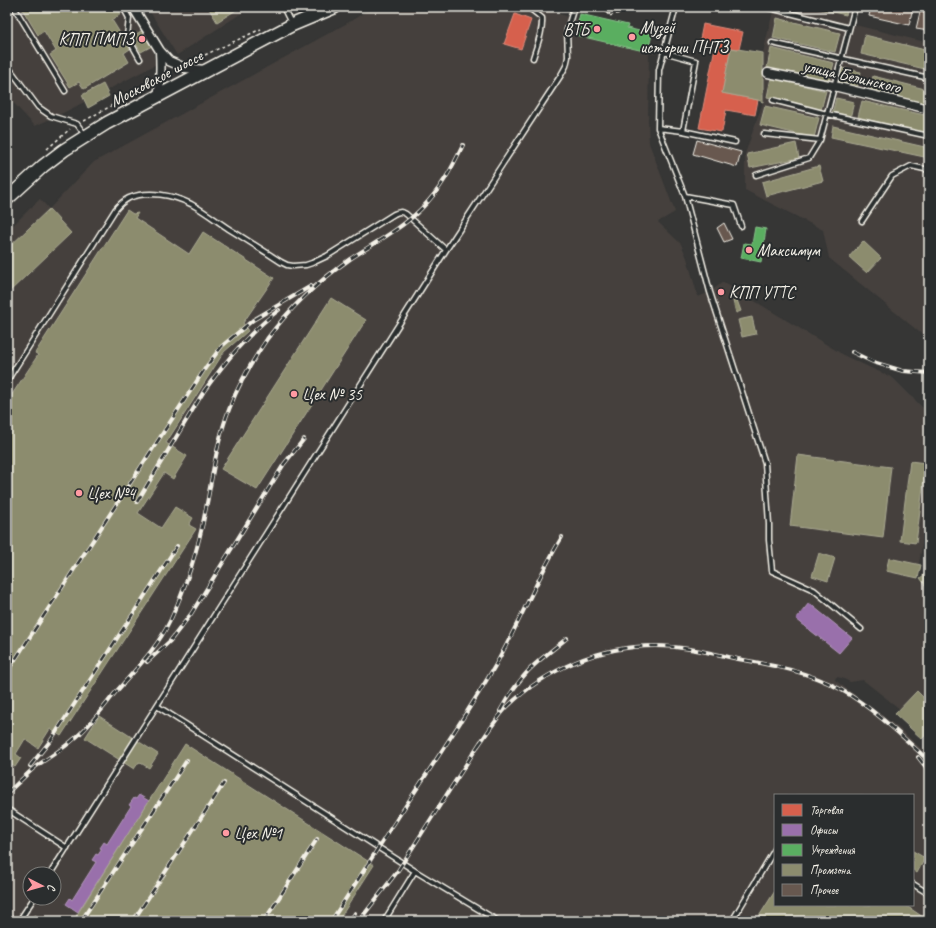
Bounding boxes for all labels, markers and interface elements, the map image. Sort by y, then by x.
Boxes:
place label: Музей истории ПНТЗ [640,17,730,58]
place label: ВТБ [564,19,591,40]
marker: ВТБ [592,24,602,34]
place label: КПП ПМПЗ [59,29,136,50]
marker: Музей истории ПНТЗ [627,32,637,42]
marker: КПП ПМПЗ [137,34,147,44]
street label: Московское шоссе [106,44,208,112]
street label: улица Белинского [800,55,904,98]
place label: Максимум [757,240,821,261]
marker: Максимум [744,245,754,255]
place label: КПП УТТС [729,282,796,303]
marker: КПП УТТС [716,287,726,297]
place label: Цех № 35 [302,384,363,405]
marker: Цех № 35 [289,389,299,399]
place label: Цех №4 [87,483,138,504]
marker: Цех №4 [74,488,84,498]
legend [774,794,914,906]
text: Торговля [810,802,843,818]
text: Офисы [810,822,839,838]
place label: Цех №1 [234,823,284,844]
marker: Цех №1 [221,828,231,838]
text: Учреждения [810,842,856,858]
text: Промзона [810,862,852,878]
north arrow [22,866,62,906]
text: Прочее [810,882,839,898]
text: С [45,884,59,892]

